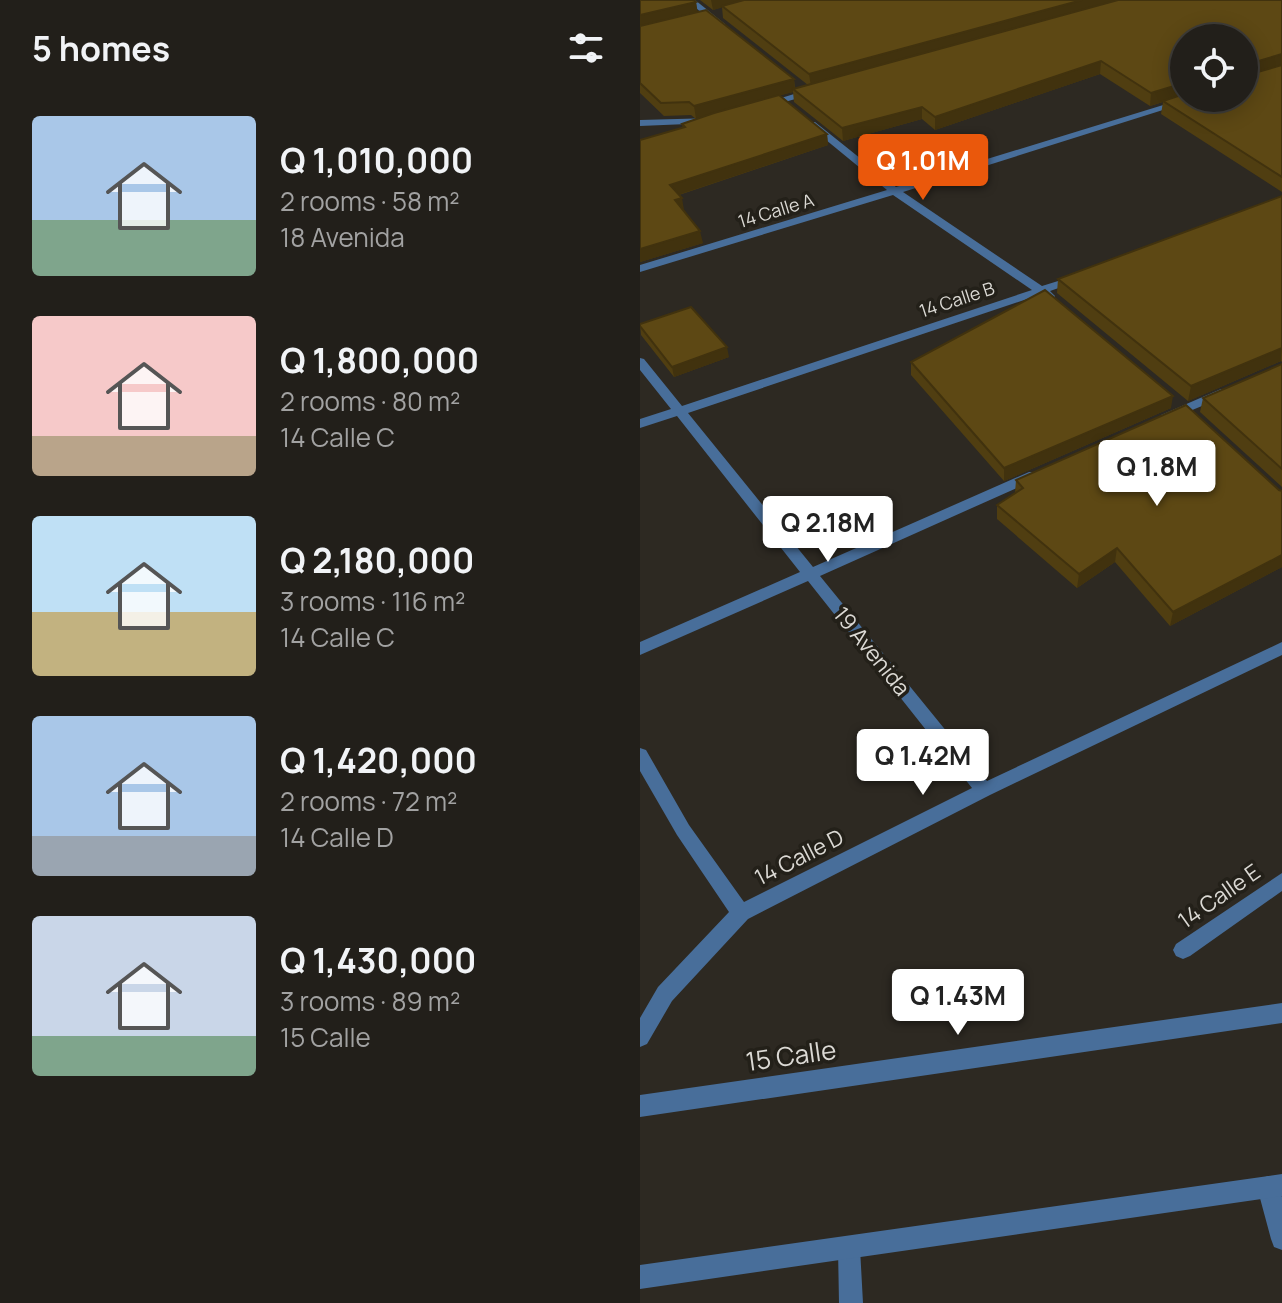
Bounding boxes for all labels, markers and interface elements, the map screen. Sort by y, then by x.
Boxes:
map controls [1170,24,1258,112]
button: locate [1170,24,1258,112]
text: 5 homes [32,25,170,71]
icon: filters [564,26,608,70]
pin: Q 1.01M [849,134,997,202]
text: Q 1,010,000 [280,137,473,183]
text: Q 1.01M [876,142,970,178]
icon: home [96,148,192,244]
text: 2 rooms · 58 m² [280,183,460,219]
street label: 14 Calle A [735,187,817,233]
text: 18 Avenida [280,219,405,255]
street label: 14 Calle B [916,276,997,322]
text: Q 1,800,000 [280,337,479,383]
icon: home [96,348,192,444]
text: 2 rooms · 80 m² [280,383,460,419]
text: 14 Calle C [280,419,395,455]
pin: Q 1.8M [1092,440,1222,508]
text: Q 1.8M [1116,448,1198,484]
pin: Q 2.18M [754,496,902,564]
text: Q 2.18M [781,504,875,540]
text: Q 2,180,000 [280,537,474,583]
icon: home [96,548,192,644]
text: 3 rooms · 116 m² [280,583,466,619]
street label: 19 Avenida [827,600,917,702]
text: 14 Calle C [280,619,395,655]
pin: Q 1.42M [849,729,997,797]
text: Q 1,420,000 [280,737,477,783]
text: Q 1.42M [875,737,971,773]
icon: home [96,748,192,844]
text: 2 rooms · 72 m² [280,783,457,819]
text: 14 Calle D [280,819,394,855]
street label: 14 Calle D [749,822,849,892]
street label: 14 Calle E [1172,857,1266,935]
text: Q 1,430,000 [280,937,476,983]
icon: home [96,948,192,1044]
pin: Q 1.43M [884,969,1032,1037]
text: Q 1.43M [910,977,1006,1013]
text: 3 rooms · 89 m² [280,983,460,1019]
text: 15 Calle [280,1019,371,1055]
street label: 15 Calle [743,1031,838,1079]

